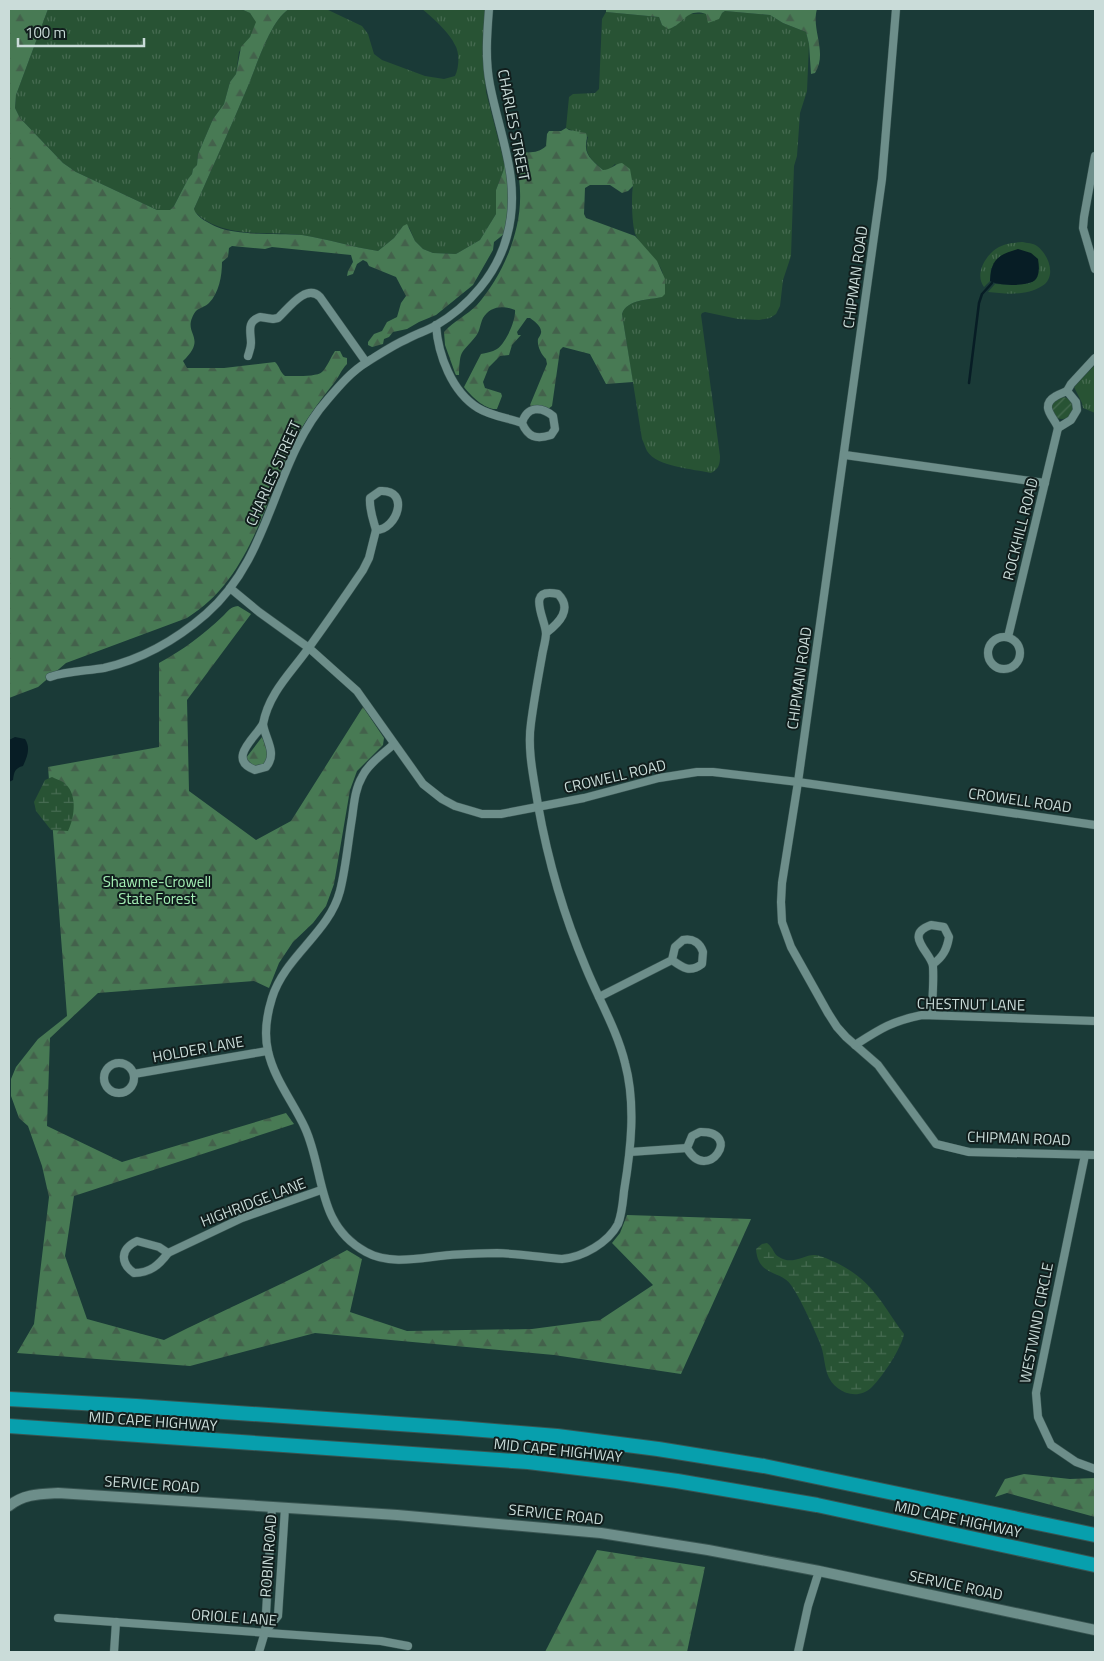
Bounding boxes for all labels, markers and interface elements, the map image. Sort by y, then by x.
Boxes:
scale bar [18,15,144,47]
text: 100 m [25,21,66,44]
street label: CHARLES STREET [492,67,536,183]
street label: CHIPMAN ROAD [836,224,874,330]
street label: CHARLES STREET [239,417,307,529]
street label: ROCKHILL ROAD [996,475,1044,583]
street label: CHIPMAN ROAD [780,625,818,731]
street label: CROWELL ROAD [562,753,668,799]
street label: CROWELL ROAD [967,781,1073,819]
park label: Shawme-Crowell State Forest [103,870,211,910]
street label: CHESTNUT LANE [917,992,1025,1016]
street label: HOLDER LANE [151,1030,245,1068]
street label: CHIPMAN ROAD [967,1125,1071,1151]
street label: HIGHRIDGE LANE [197,1171,309,1233]
street label: WESTWIND CIRCLE [1013,1261,1059,1385]
street label: MID CAPE HIGHWAY [88,1405,218,1437]
street label: MID CAPE HIGHWAY [493,1432,623,1468]
street label: SERVICE ROAD [104,1469,200,1499]
street label: MID CAPE HIGHWAY [892,1494,1024,1544]
street label: SERVICE ROAD [507,1498,605,1530]
street label: ROBIN ROAD [254,1514,282,1598]
street label: SERVICE ROAD [907,1564,1005,1606]
street label: ORIOLE LANE [190,1603,278,1631]

